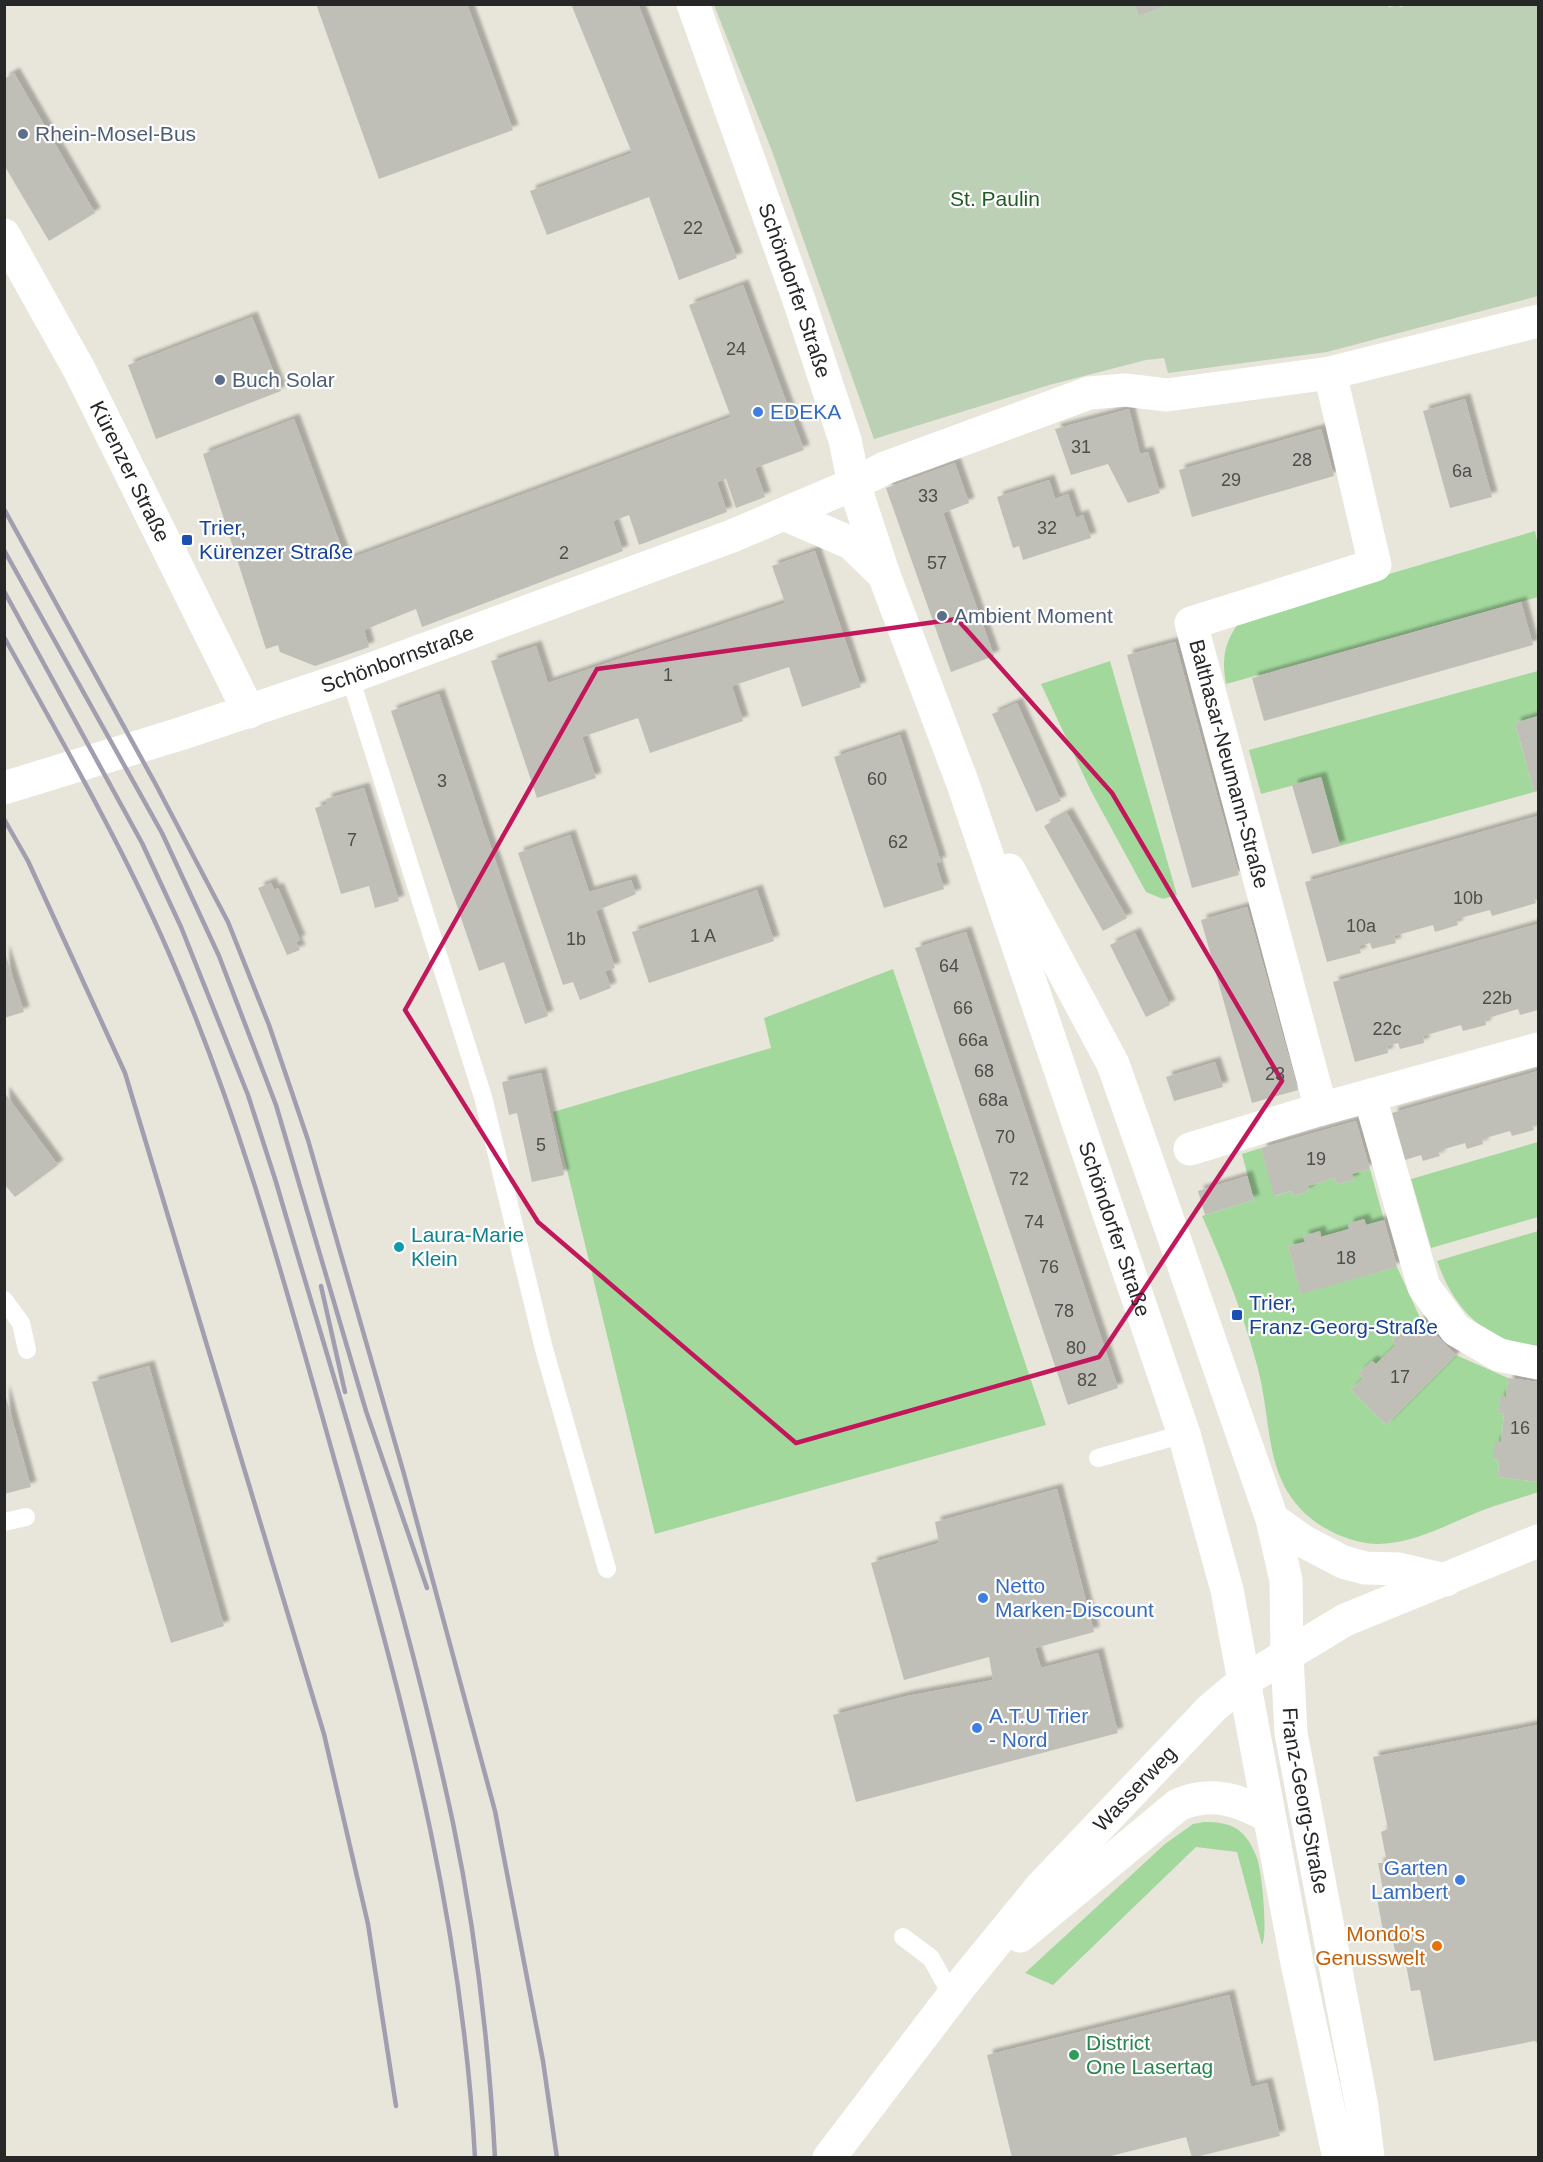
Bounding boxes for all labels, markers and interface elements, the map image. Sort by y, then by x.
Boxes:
place label: Rhein-Mosel-Bus [35,122,196,145]
marker: Rhein-Mosel-Bus [16,127,30,141]
park label: St. Paulin [950,187,1040,210]
street label: Schöndorfer Straße [754,200,836,381]
house number: 22 [683,218,703,238]
house number: 24 [726,339,746,359]
place label: Buch Solar [232,368,335,391]
marker: Buch Solar [213,373,227,387]
street label: Kürenzer Straße [86,397,175,545]
place label: EDEKA [770,400,841,423]
marker: EDEKA [751,405,765,419]
house number: 31 [1071,437,1091,457]
house number: 28 [1292,450,1312,470]
house number: 6a [1452,461,1473,481]
house number: 29 [1221,470,1241,490]
house number: 33 [918,486,938,506]
place label: Trier, Kürenzer Straße [199,516,353,563]
house number: 32 [1037,518,1057,538]
marker: Trier, Kürenzer Straße [180,533,194,547]
house number: 2 [559,543,569,563]
house number: 57 [927,553,947,573]
place label: Ambient Moment [954,604,1113,627]
marker: Ambient Moment [935,609,949,623]
street label: Schönbornstraße [318,620,477,697]
street label: Balthasar-Neumann-Straße [1185,637,1274,891]
house number: 1 [663,665,673,685]
house number: 60 [867,769,887,789]
house number: 3 [437,771,447,791]
house number: 7 [347,830,357,850]
house number: 62 [888,832,908,852]
house number: 10b [1453,888,1483,908]
house number: 10a [1346,916,1377,936]
house number: 1 A [690,926,716,946]
house number: 1b [566,929,586,949]
house number: 64 [939,956,959,976]
house number: 22b [1482,988,1512,1008]
house number: 66 [953,998,973,1018]
house number: 22c [1372,1019,1402,1039]
house number: 66a [958,1030,989,1050]
house number: 68 [974,1061,994,1081]
house number: 23 [1265,1064,1285,1084]
house number: 68a [978,1090,1009,1110]
house number: 70 [995,1127,1015,1147]
house number: 5 [536,1135,546,1155]
street label: Schöndorfer Straße [1074,1138,1155,1319]
house number: 19 [1306,1149,1326,1169]
house number: 72 [1009,1169,1029,1189]
house number: 74 [1024,1212,1044,1232]
place label: Laura-Marie Klein [411,1223,524,1270]
marker: Laura-Marie Klein [392,1240,406,1254]
house number: 18 [1336,1248,1356,1268]
house number: 76 [1039,1257,1059,1277]
place label: Trier, Franz-Georg-Straße [1249,1291,1438,1338]
house number: 78 [1054,1301,1074,1321]
marker: Trier, Franz-Georg-Straße [1230,1308,1244,1322]
house number: 80 [1066,1338,1086,1358]
house number: 17 [1390,1367,1410,1387]
house number: 82 [1077,1370,1097,1390]
house number: 16 [1510,1418,1530,1438]
place label: Netto Marken-Discount [995,1574,1154,1621]
marker: Netto Marken-Discount [976,1591,990,1605]
place label: A.T.U Trier - Nord [989,1704,1088,1751]
street label: Franz-Georg-Straße [1279,1707,1333,1896]
marker: A.T.U Trier - Nord [970,1721,984,1735]
street label: Wasserweg [1089,1741,1180,1836]
place label: Garten Lambert [1371,1856,1448,1903]
marker: Garten Lambert [1453,1873,1467,1887]
place label: Mondo's Genusswelt [1315,1922,1425,1969]
marker: Mondo's Genusswelt [1430,1939,1444,1953]
place label: District One Lasertag [1086,2031,1213,2078]
marker: District One Lasertag [1067,2048,1081,2062]

